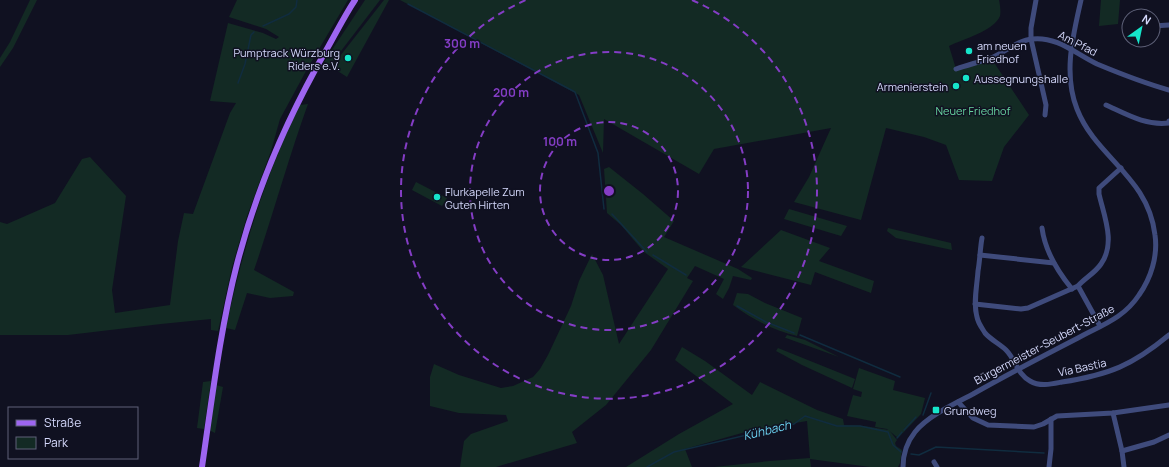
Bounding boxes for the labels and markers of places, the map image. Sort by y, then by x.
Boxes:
place label: am neuen Friedhof [977,38,1027,66]
place label: Pumptrack Würzburg Riders e.V. [233,45,340,73]
marker: am neuen Friedhof [964,46,974,56]
marker: Pumptrack Würzburg Riders e.V. [343,53,353,63]
place label: Aussegnungshalle [974,71,1069,86]
marker: Aussegnungshalle [961,73,971,83]
place label: Armenierstein [877,79,948,94]
marker: Armenierstein [951,81,961,91]
place label: Flurkapelle Zum Guten Hirten [445,184,525,212]
centre of rings [602,184,616,198]
marker: Flurkapelle Zum Guten Hirten [432,192,442,202]
place label: Grundweg [944,403,996,418]
marker: Grundweg [931,405,941,415]

